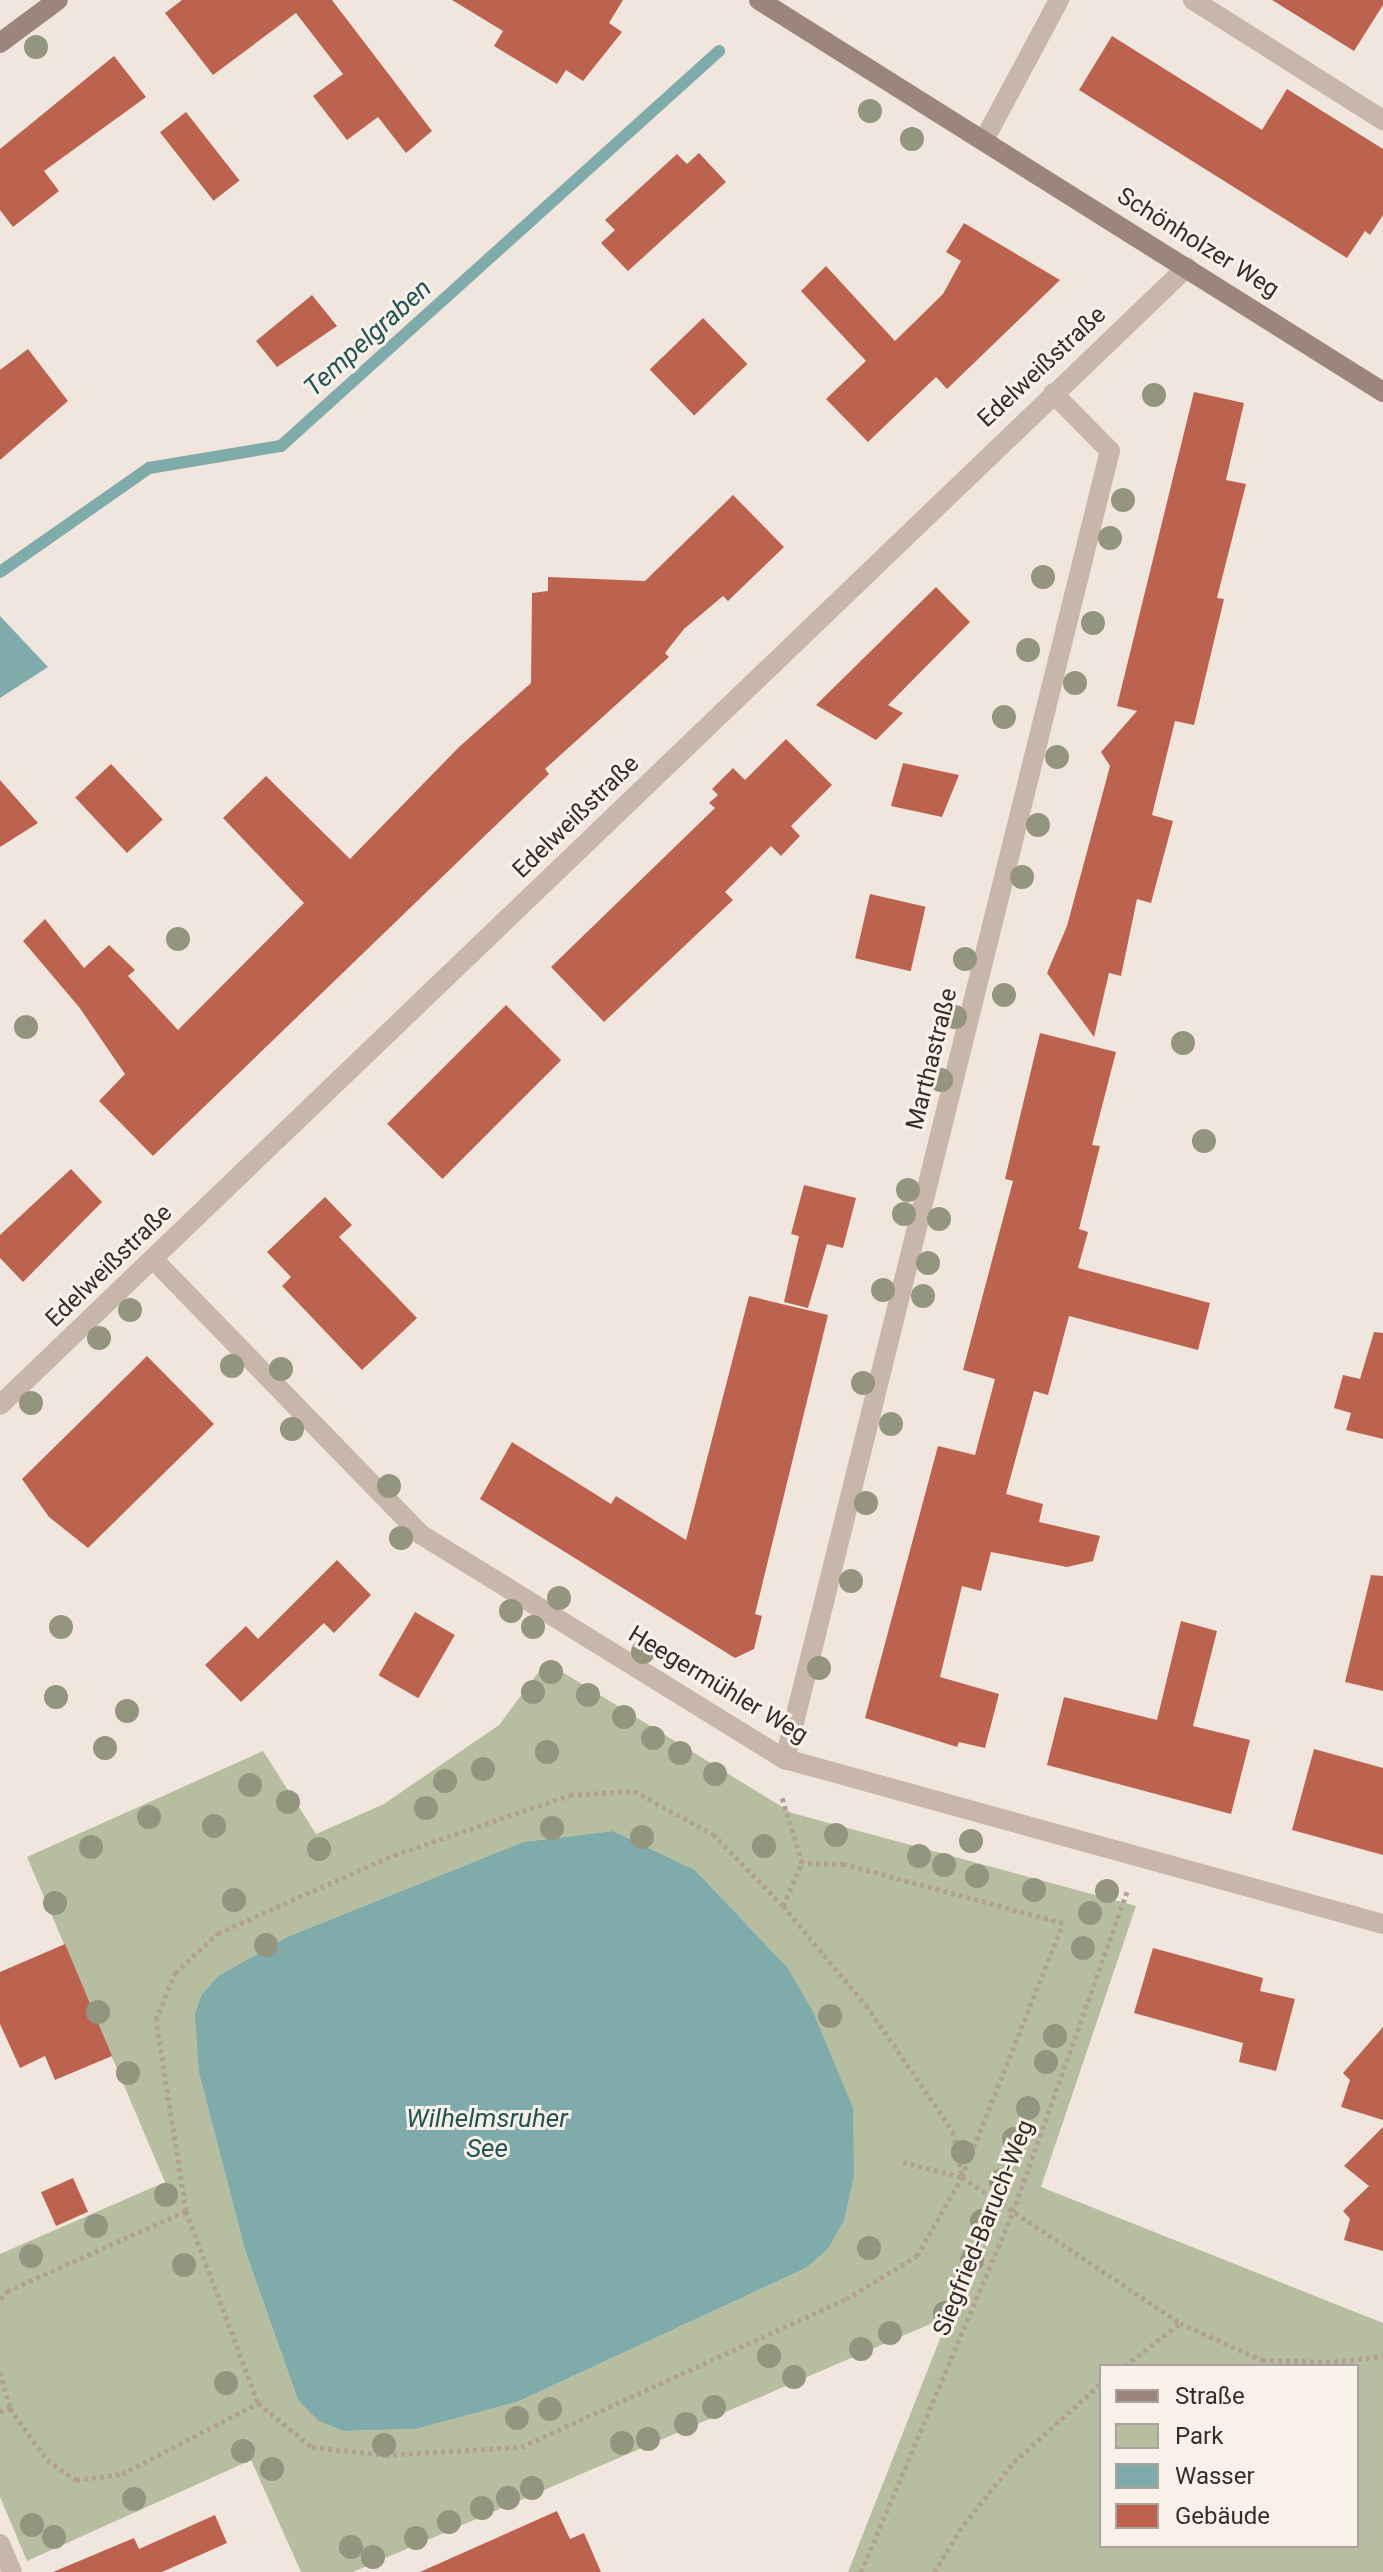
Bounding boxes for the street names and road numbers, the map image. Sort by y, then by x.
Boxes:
street label: Schönholzer Weg [1112,182,1284,304]
street label: Edelweißstraße [972,300,1112,434]
street label: Edelweißstraße [507,750,645,884]
street label: Marthastraße [901,985,963,1133]
street label: Edelweißstraße [40,1199,178,1333]
street label: Heegermühler Weg [623,1620,813,1750]
street label: Siegfried-Baruch-Weg [927,2116,1041,2340]

